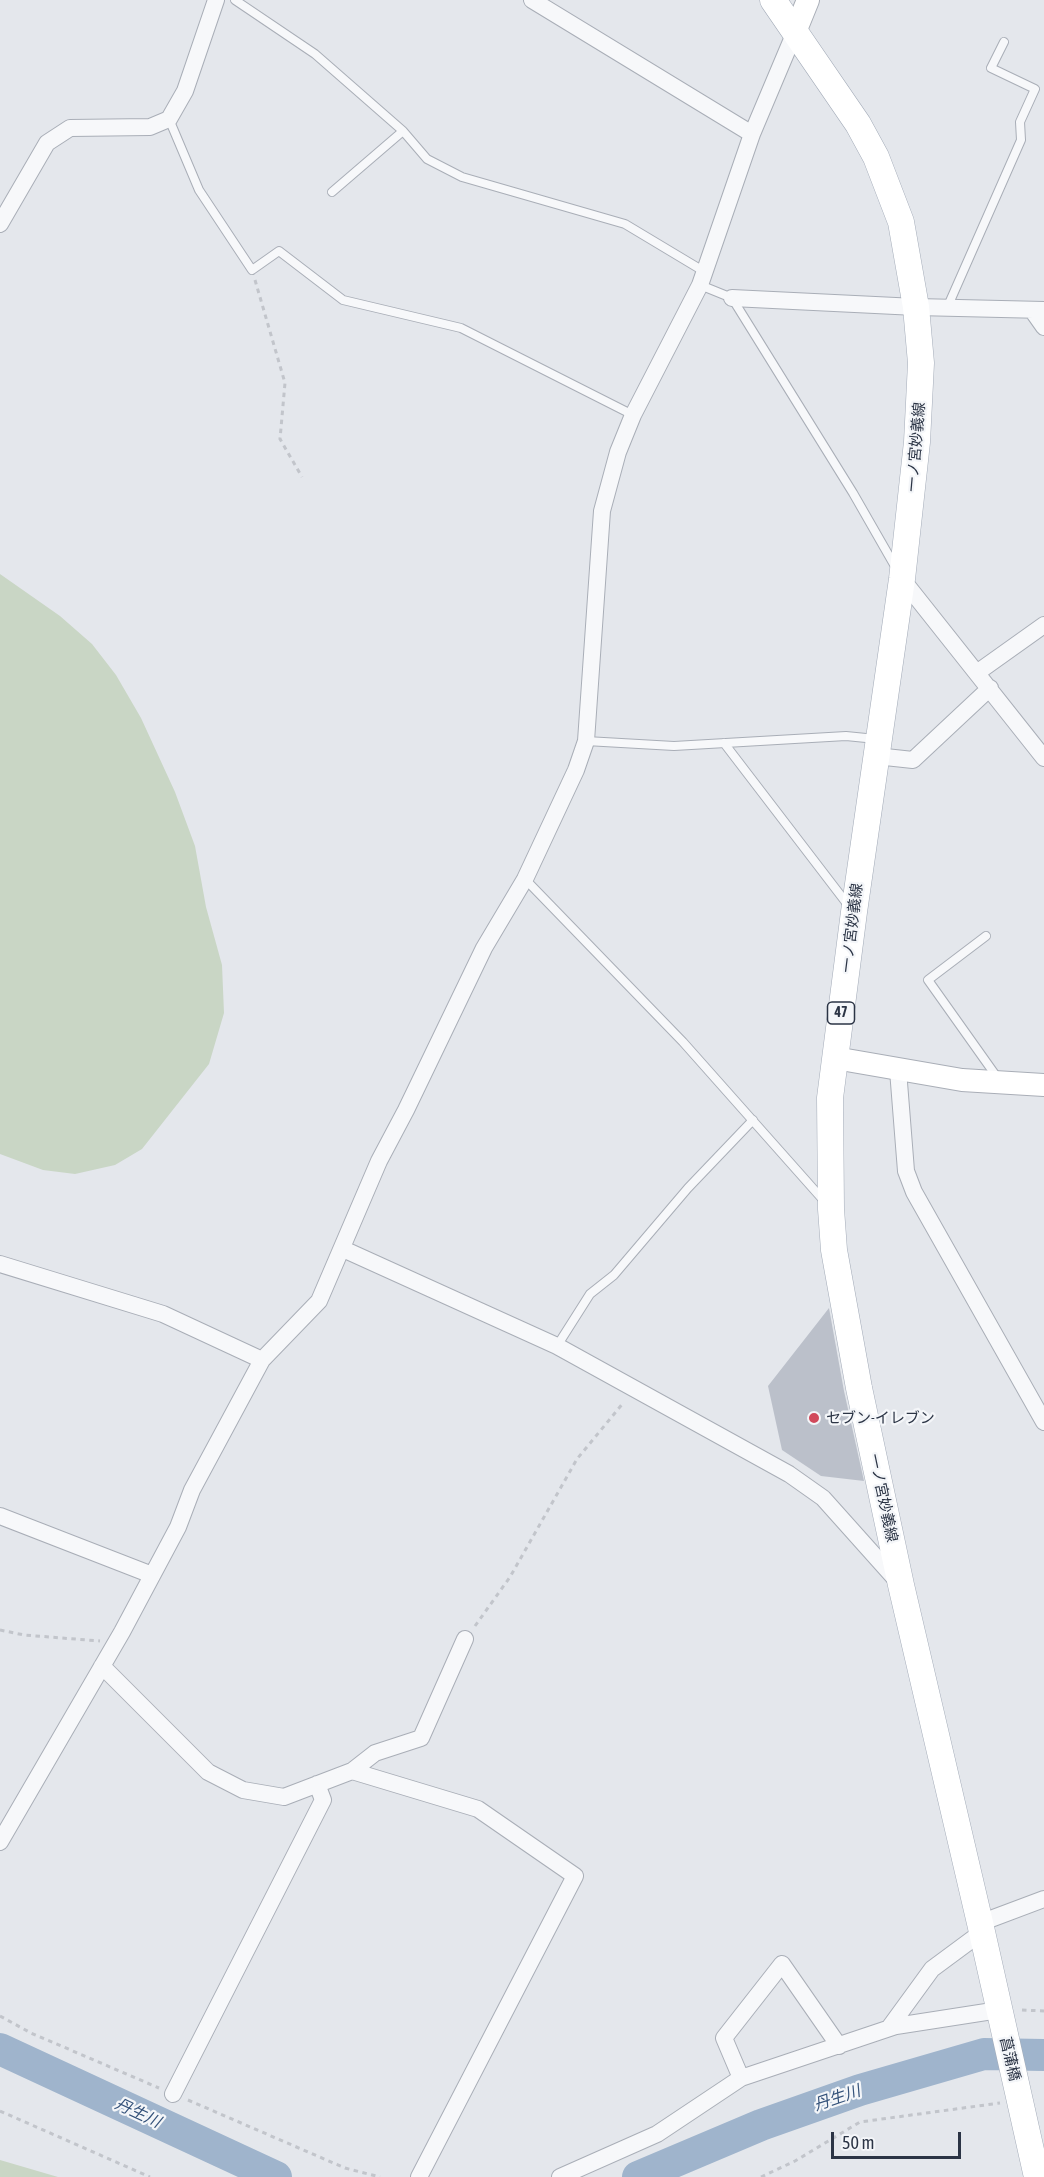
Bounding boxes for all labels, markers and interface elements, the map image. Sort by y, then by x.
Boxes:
street label: 一ノ宮妙義線 [903,401,929,493]
street label: 一ノ宮妙義線 [838,882,866,974]
road number: 47 [828,1002,854,1024]
place label: セブン-イレブン [826,1409,935,1427]
marker: セブン-イレブン [807,1411,821,1425]
street label: 一ノ宮妙義線 [865,1452,901,1544]
street label: 菖蒲橋 [996,2035,1024,2083]
water label: 丹生川 [811,2081,863,2115]
water label: 丹生川 [112,2094,164,2132]
scale bar [834,2120,964,2158]
text: 50 m [842,2132,874,2153]

